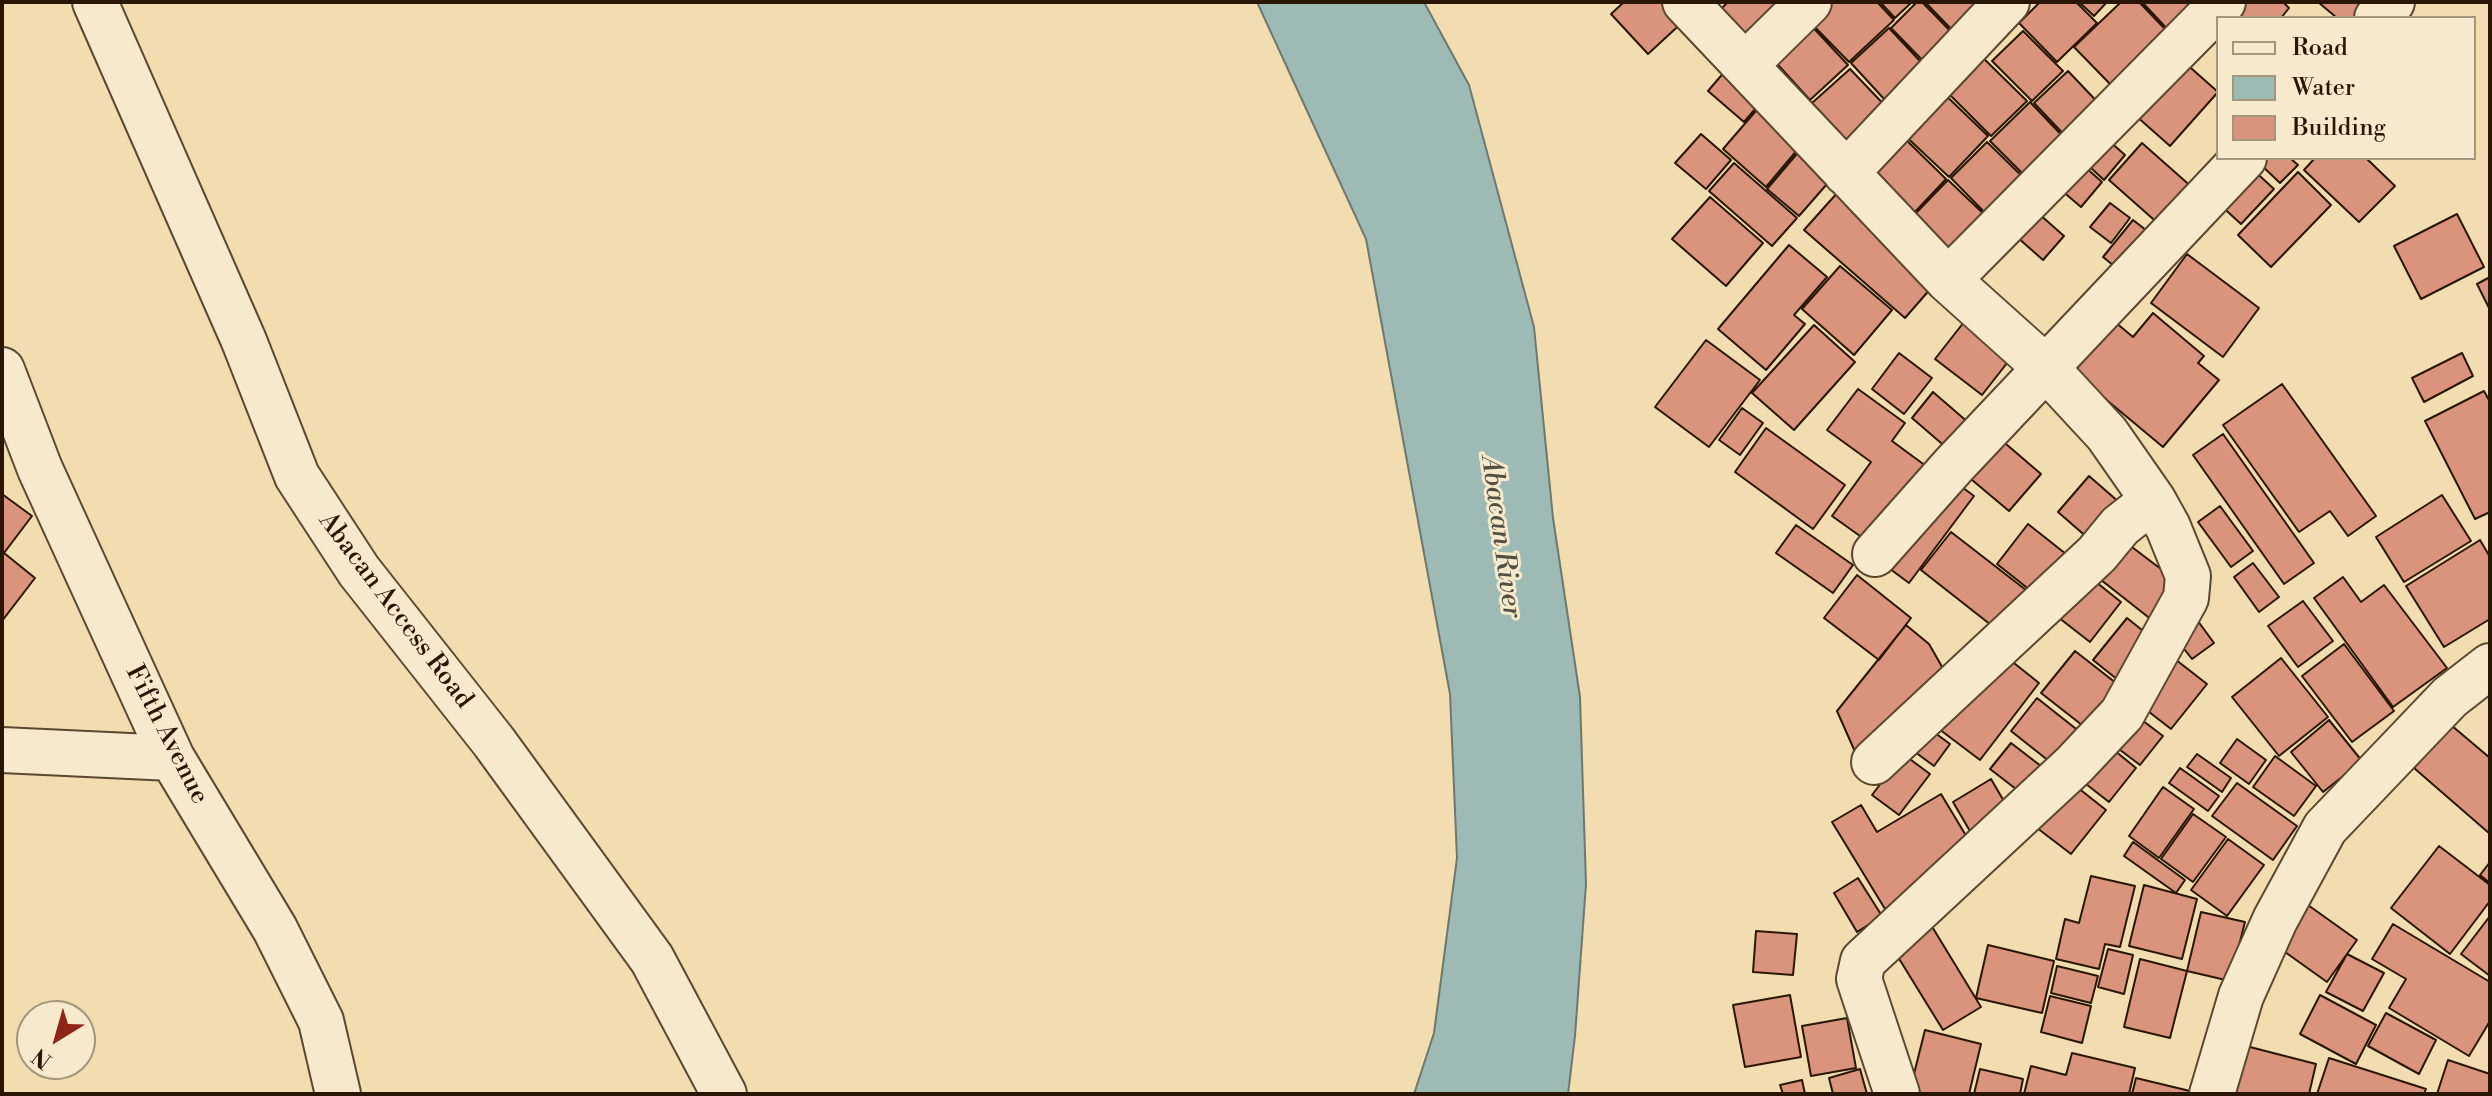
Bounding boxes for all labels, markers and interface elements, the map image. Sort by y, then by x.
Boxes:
legend [2216,16,2476,160]
text: Road [2292,33,2348,63]
text: Water [2292,73,2355,103]
text: Building [2292,113,2386,143]
water label: Abacan River [1472,454,1528,620]
street label: Abacan Access Road [311,507,479,715]
street label: Fifth Avenue [118,660,214,810]
north arrow [16,1000,96,1080]
text: N [27,1042,58,1074]

